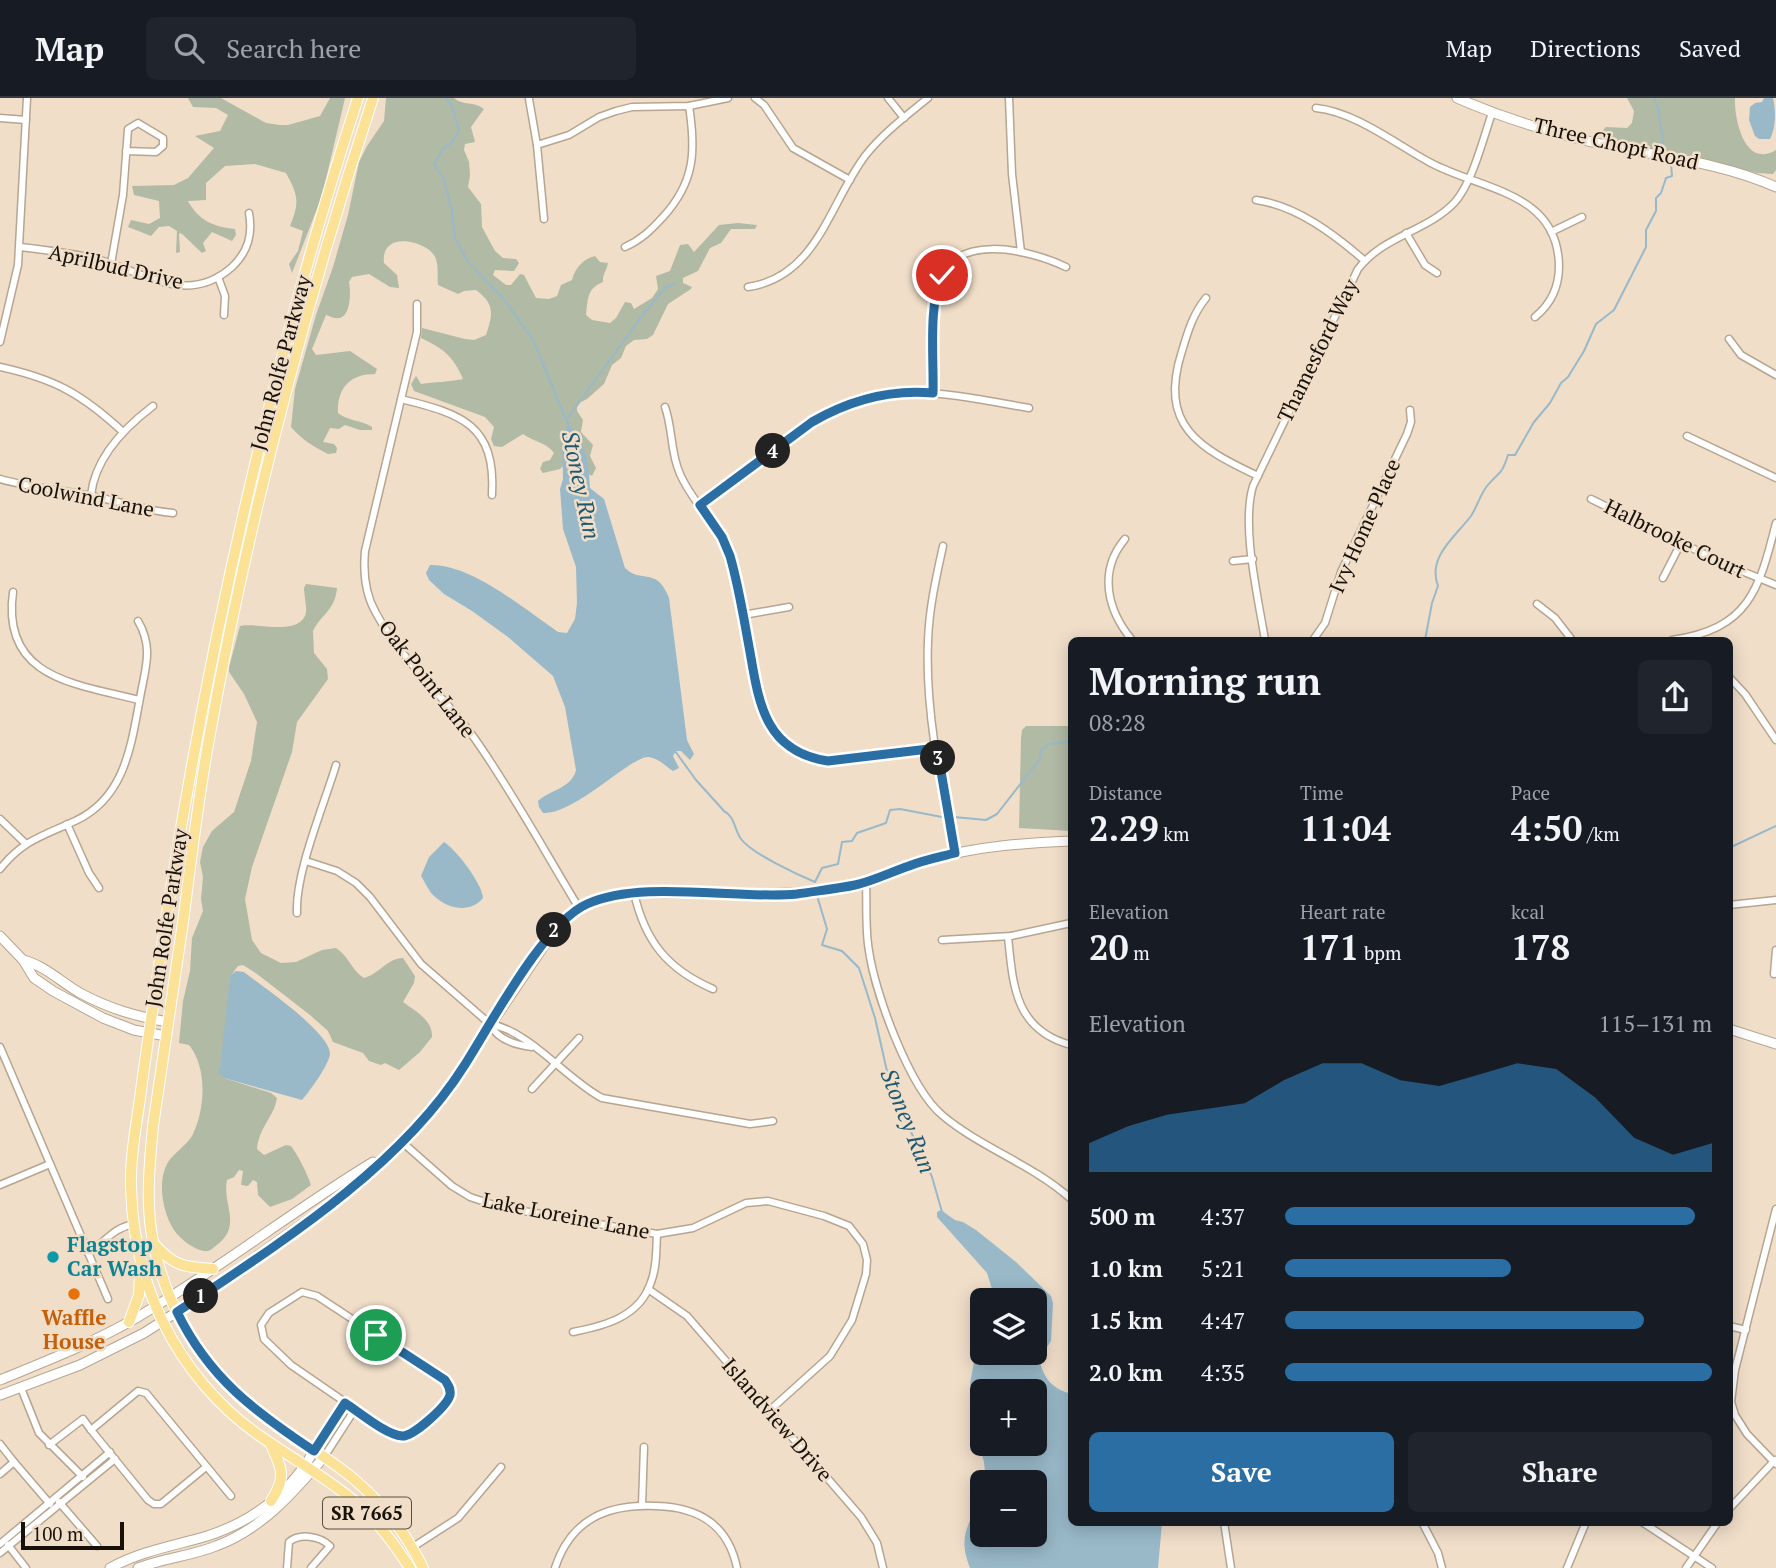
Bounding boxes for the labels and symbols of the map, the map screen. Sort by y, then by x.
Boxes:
street label: Three Chopt Road [1531,110,1702,176]
street label: Aprilbud Drive [46,237,186,295]
pin [912,245,972,305]
street label: John Rolfe Parkway [243,272,317,454]
street label: Thamesford Way [1270,274,1364,427]
water label: Stoney Run [555,428,608,542]
pin: 4 [756,434,790,468]
street label: Ivy Home Place [1322,454,1406,597]
street label: Coolwind Lane [15,469,157,523]
street label: Halbrooke Court [1600,492,1751,584]
street label: Oak Point Lane [373,614,483,743]
pin: 3 [920,740,956,776]
street label: John Rolfe Parkway [138,826,194,1009]
pin: 2 [536,912,572,948]
water label: Stoney Run [873,1064,944,1178]
street label: Lake Loreine Lane [480,1185,652,1245]
place label: Flagstop Car Wash [67,1230,163,1282]
marker: Flagstop Car Wash [45,1249,61,1265]
pin: 1 [184,1278,218,1314]
marker: Waffle House [66,1286,82,1302]
place label: Waffle House [42,1303,106,1355]
pin [346,1305,406,1365]
street label: Islandview Drive [716,1351,839,1487]
road number: SR 7665 [323,1498,411,1528]
scale bar [21,1519,124,1551]

